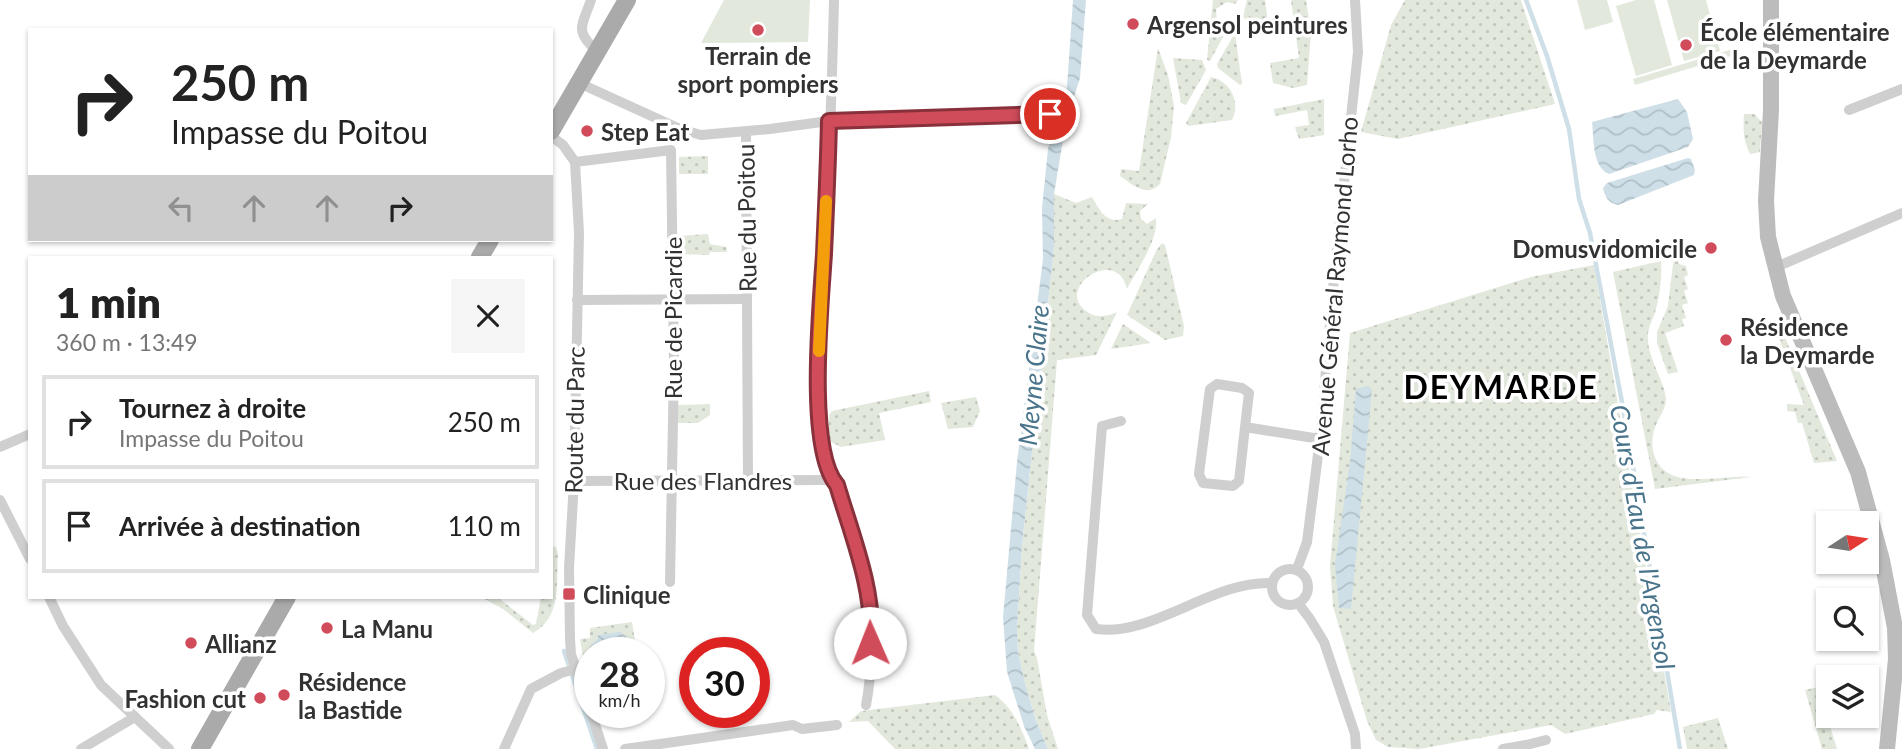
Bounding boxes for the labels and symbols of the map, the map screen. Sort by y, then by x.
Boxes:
place label: Argensol peintures [1146,10,1348,39]
marker: Argensol peintures [1125,16,1141,32]
place label: École élémentaire de la Deymarde [1700,17,1890,74]
marker: Terrain de sport pompiers [750,22,766,38]
marker: École élémentaire de la Deymarde [1678,37,1694,53]
place label: Terrain de sport pompiers [677,41,839,98]
pin [1020,84,1080,144]
street label: Avenue Général Raymond Lorho [1305,115,1363,457]
place label: Step Eat [601,117,690,146]
marker: Step Eat [579,123,595,139]
street label: Rue du Poitou [730,144,762,292]
place label: Domusvidomicile [1512,234,1697,263]
street label: Rue de Picardie [658,237,687,399]
marker: Domusvidomicile [1703,240,1719,256]
water label: Meyne Claire [1011,303,1055,447]
place label: Résidence la Deymarde [1740,312,1875,369]
marker: Résidence la Deymarde [1718,332,1734,348]
street label: Route du Parc [558,346,590,494]
district label: DEYMARDE [1403,367,1599,406]
water label: Cours d'Eau de l'Argensol [1604,402,1682,672]
street label: Rue des Flandres [614,466,792,495]
north arrow [1816,511,1880,574]
place label: Clinique [583,580,671,609]
marker: Clinique [561,586,577,602]
position arrow [833,606,907,680]
place label: La Manu [341,614,433,643]
marker: La Manu [319,620,335,636]
place label: Allianz [204,629,276,658]
marker: Allianz [183,635,199,651]
speed limit sign: 30 [679,637,770,728]
place label: Résidence la Bastide [298,667,406,724]
place label: Fashion cut [124,684,246,713]
marker: Résidence la Bastide [276,687,292,703]
marker: Fashion cut [252,690,268,706]

